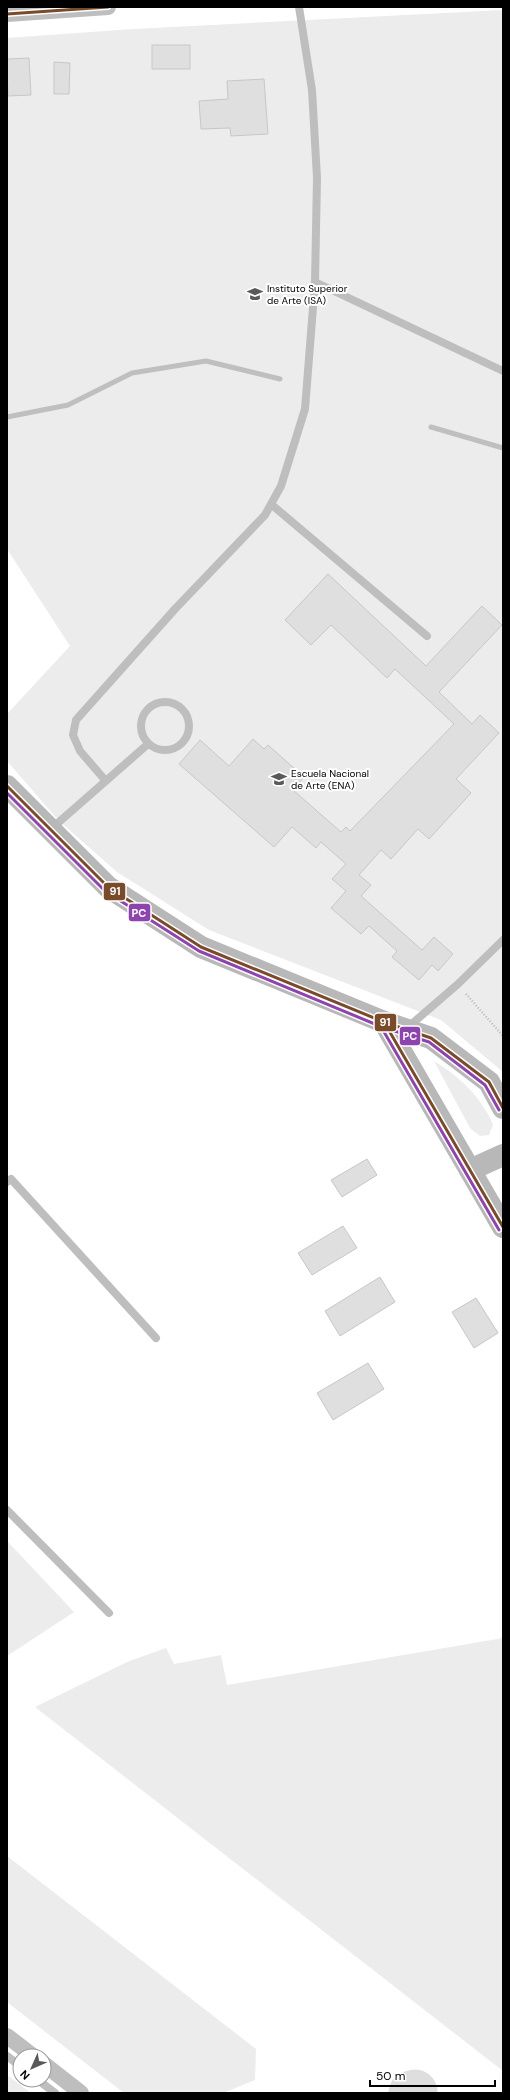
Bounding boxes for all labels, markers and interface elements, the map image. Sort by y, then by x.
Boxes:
place label: Instituto Superior de Arte (ISA) [267,282,348,307]
school or university icon: Instituto Superior de Arte (ISA) [246,285,264,303]
place label: Escuela Nacional de Arte (ENA) [291,767,369,792]
school or university icon: Escuela Nacional de Arte (ENA) [270,770,288,788]
line badge: 91 [103,882,126,901]
text: 91 [110,884,120,898]
line badge: PC [128,903,151,922]
text: PC [132,906,146,920]
line badge: 91 [374,1013,397,1032]
text: 91 [380,1015,390,1029]
line badge: PC [399,1026,421,1046]
text: PC [403,1029,417,1043]
north arrow [12,2048,52,2088]
scale bar [370,2062,495,2088]
text: N [17,2067,33,2083]
text: 50 m [376,2068,405,2084]

